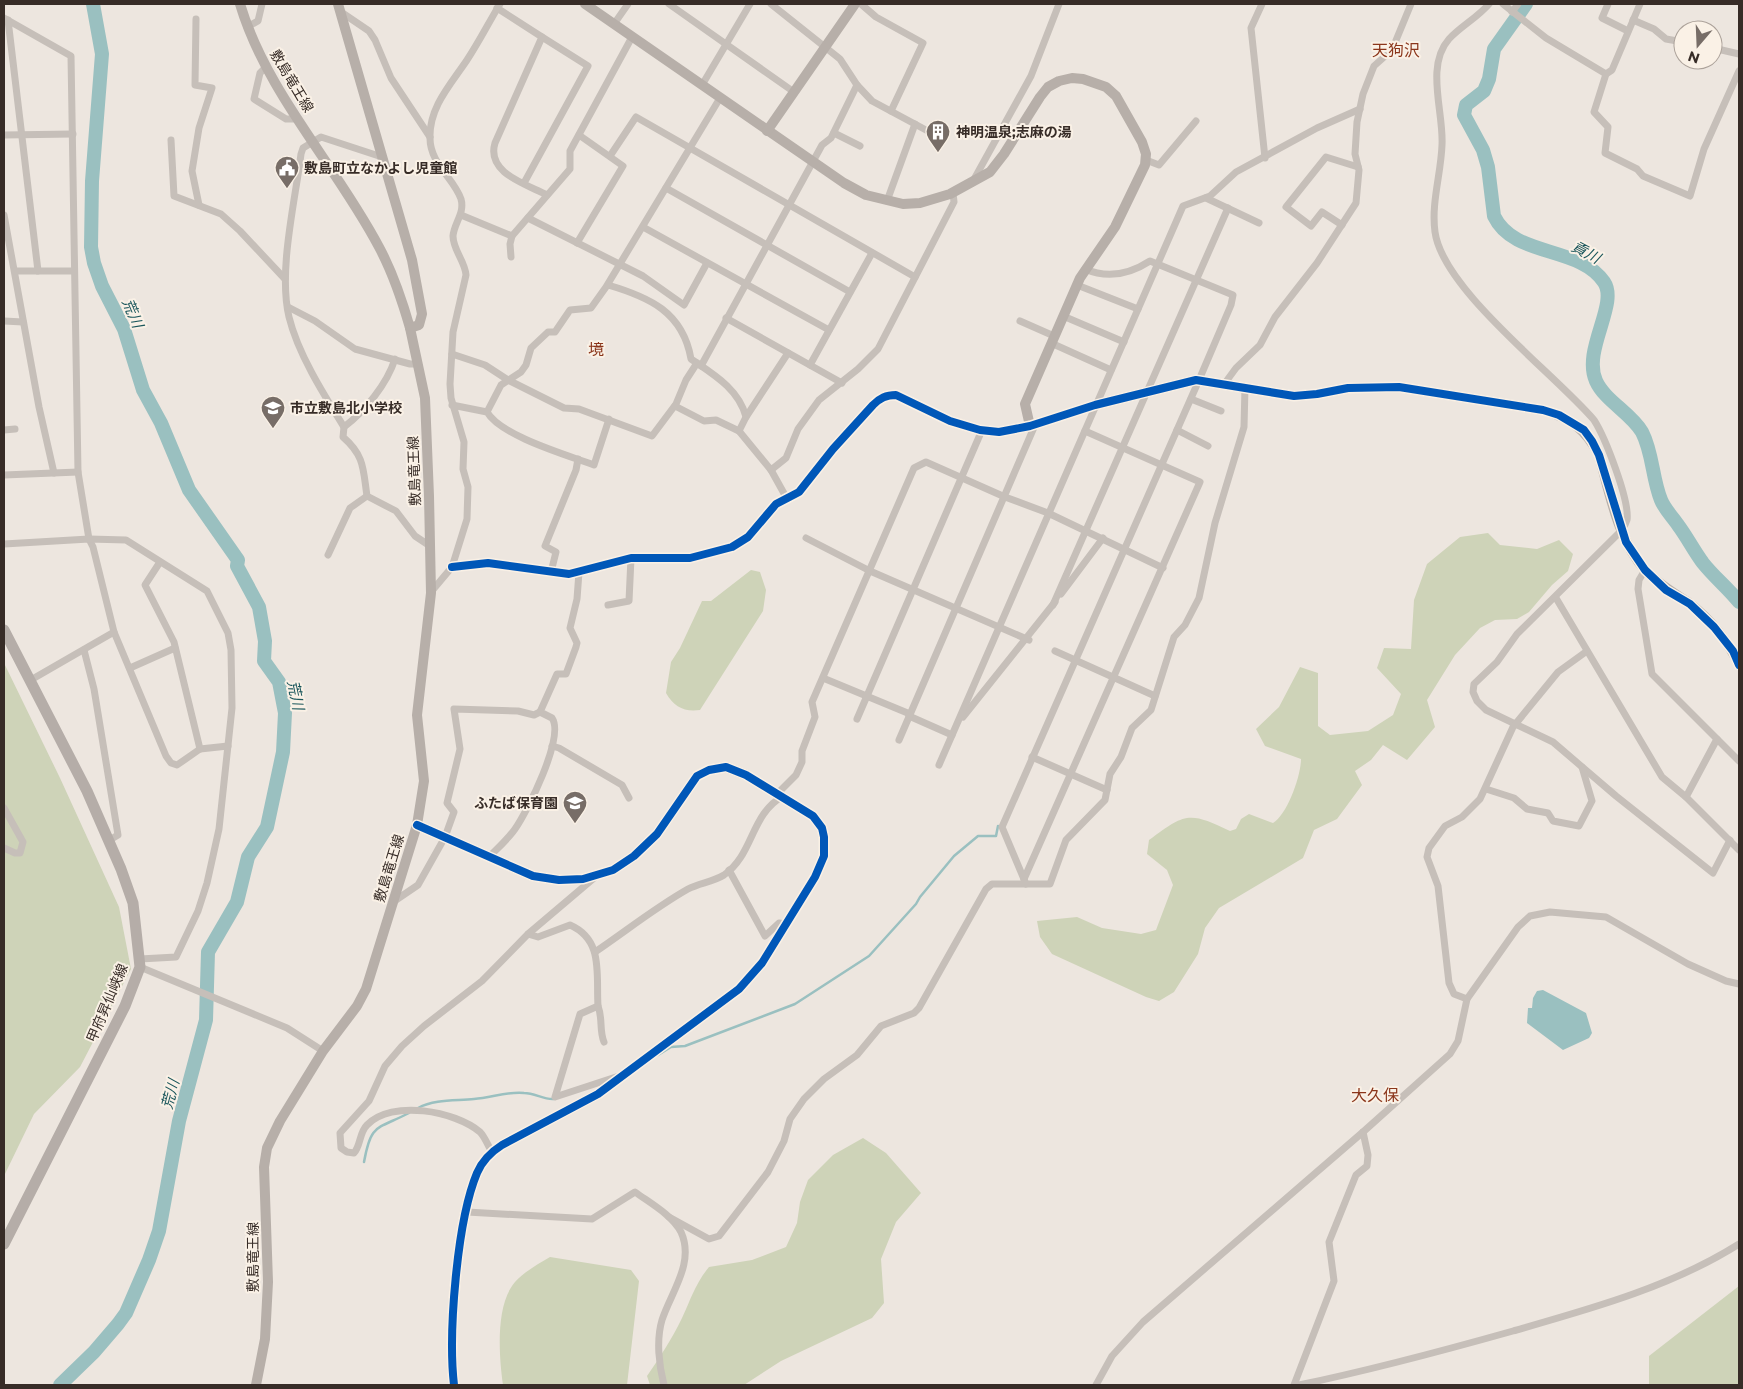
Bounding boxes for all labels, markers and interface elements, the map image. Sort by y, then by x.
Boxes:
north arrow [1673,20,1723,70]
district label: 天狗沢 [1372,41,1420,60]
street label: 敷島竜王線 [266,46,318,116]
text: N [1685,47,1702,68]
building icon: 神明温泉;志麻の湯 [925,119,951,153]
place label: 神明温泉;志麻の湯 [956,123,1072,141]
public building icon: 敷島町立なかよし児童館 [274,155,300,189]
place label: 敷島町立なかよし児童館 [304,159,457,177]
water label: 貢川 [1568,237,1605,268]
water label: 荒川 [118,295,148,332]
district label: 境 [588,340,604,359]
school or university icon: 市立敷島北小学校 [260,395,286,429]
place label: 市立敷島北小学校 [290,399,402,417]
street label: 敷島竜王線 [404,436,424,506]
water label: 荒川 [284,678,309,714]
school or university icon: ふたば保育園 [562,790,588,824]
place label: ふたば保育園 [474,794,558,812]
street label: 敷島竜王線 [370,832,408,904]
street label: 甲府昇仙峡線 [82,961,132,1045]
water label: 荒川 [157,1075,184,1111]
district label: 大久保 [1351,1086,1399,1105]
street label: 敷島竜王線 [244,1222,262,1292]

